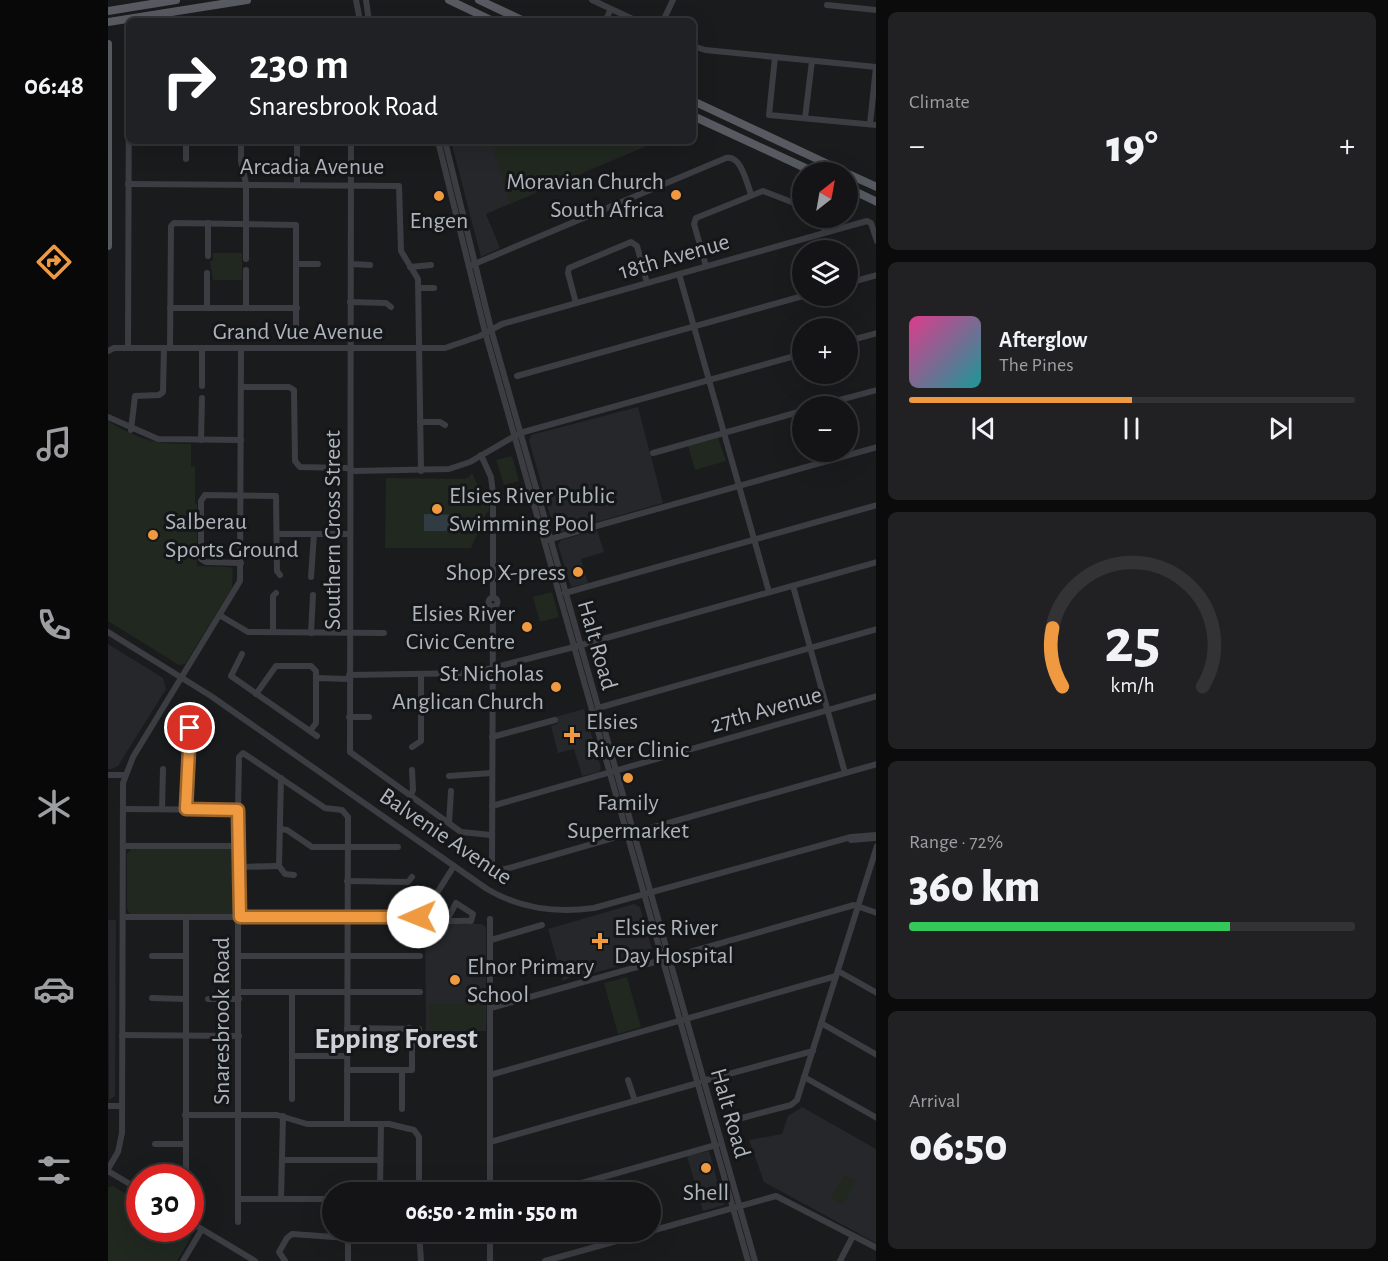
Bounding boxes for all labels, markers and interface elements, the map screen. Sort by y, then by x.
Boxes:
icon: right [150,42,228,120]
text: 230 m [249,44,349,86]
text: 06:48 [24,72,84,99]
text: Climate [909,92,970,112]
text: Snaresbrook Road [249,93,438,120]
text: 19° [1106,125,1158,170]
text: − [909,130,925,163]
text: + [1339,130,1355,163]
street label: Arcadia Avenue [240,155,384,179]
north arrow [792,162,858,228]
map controls [792,162,858,462]
place label: Moravian Church South Africa [506,170,664,222]
marker: Moravian Church South Africa [669,188,683,202]
marker: Engen [432,189,446,203]
place label: Engen [410,209,468,233]
street label: 18th Avenue [616,230,732,284]
button: layers [792,240,858,306]
icon: directions [33,241,75,283]
button: + [792,318,858,384]
street label: Grand Vue Avenue [213,320,383,344]
text: Afterglow [999,329,1087,351]
text: The Pines [999,355,1074,375]
button: − [792,396,858,462]
icon: previous [967,412,1000,445]
icon: pause [1115,412,1148,445]
icon: next [1264,412,1297,445]
icon: music [33,423,75,465]
street label: Southern Cross Street [321,430,345,630]
place label: Elsies River Public Swimming Pool [449,484,614,536]
marker: Elsies River Public Swimming Pool [430,502,444,516]
place label: Salberau Sports Ground [165,510,299,562]
marker: Salberau Sports Ground [146,528,160,542]
place label: Shop X-press [446,561,566,585]
marker: Shop X-press [571,565,585,579]
street label: Halt Road [573,598,621,693]
place label: Elsies River Civic Centre [406,602,515,654]
icon: phone [33,604,75,646]
text: 25 [1104,612,1160,674]
marker: Elsies River Civic Centre [520,620,534,634]
place label: St Nicholas Anglican Church [392,662,544,714]
text: km/h [1110,676,1154,697]
marker: St Nicholas Anglican Church [549,680,563,694]
street label: 27th Avenue [708,683,825,737]
pin [164,702,215,753]
place label: Elsies River Clinic [586,710,689,762]
icon: arrive [173,711,206,744]
marker: Elsies River Clinic [563,726,581,744]
marker: Family Supermarket [621,771,635,785]
street label: Balvenie Avenue [375,784,516,890]
icon: climate [33,786,75,828]
place label: Family Supermarket [567,791,689,843]
text: Range · 72% [909,832,1003,852]
text: 360 km [909,865,1040,910]
position arrow [386,885,450,949]
place label: Elsies River Day Hospital [614,916,734,968]
marker: Elsies River Day Hospital [591,932,609,950]
street label: Snaresbrook Road [210,937,234,1105]
place label: Elnor Primary School [467,955,594,1007]
icon: car [33,968,75,1010]
marker: Elnor Primary School [448,973,462,987]
district label: Epping Forest [314,1024,478,1054]
street label: Halt Road [706,1066,754,1161]
text: Arrival [909,1091,960,1111]
text: 06:50 [909,1124,1008,1169]
icon: filters [33,1149,75,1191]
marker: Shell [699,1161,713,1175]
speed limit sign: 30 [126,1164,204,1242]
place label: Shell [683,1181,729,1205]
text: 06:50 · 2 min · 550 m [406,1201,577,1223]

